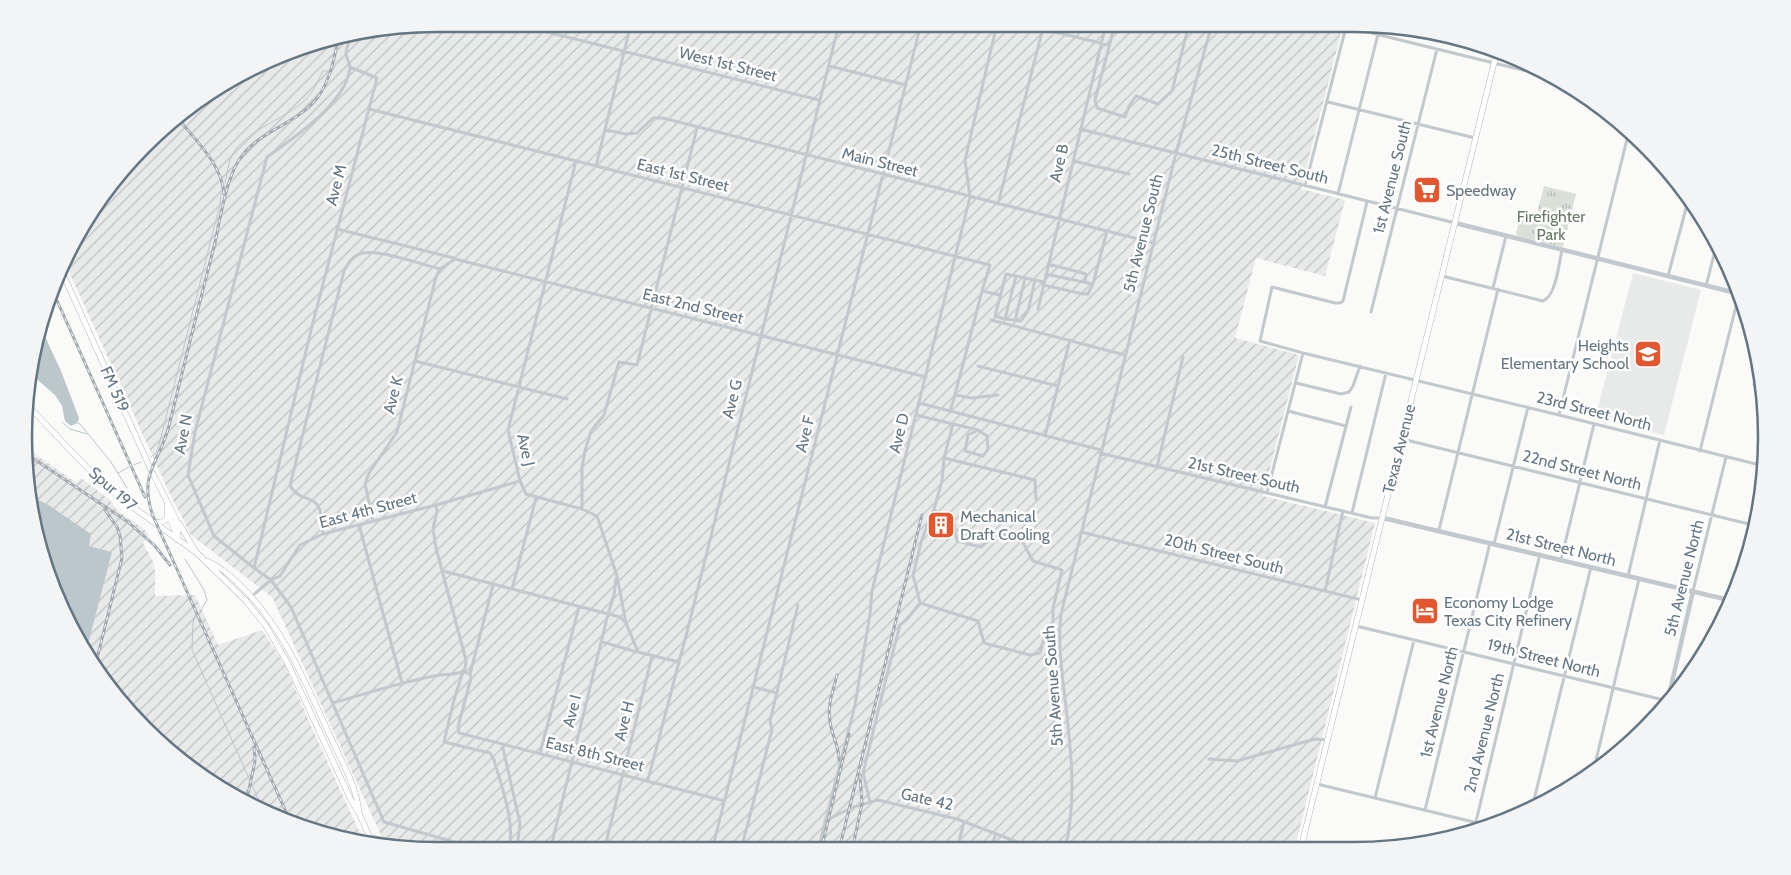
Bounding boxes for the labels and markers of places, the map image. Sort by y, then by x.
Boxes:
supermarket icon: Speedway [1412,175,1442,205]
place label: Speedway [1446,181,1516,200]
place label: Heights Elementary School [1501,336,1629,373]
school or university icon: Heights Elementary School [1633,339,1663,369]
place label: Mechanical Draft Cooling [960,507,1051,544]
building icon: Mechanical Draft Cooling [926,510,956,540]
place label: Economy Lodge Texas City Refinery [1444,593,1572,630]
hotel icon: Economy Lodge Texas City Refinery [1410,596,1440,626]

